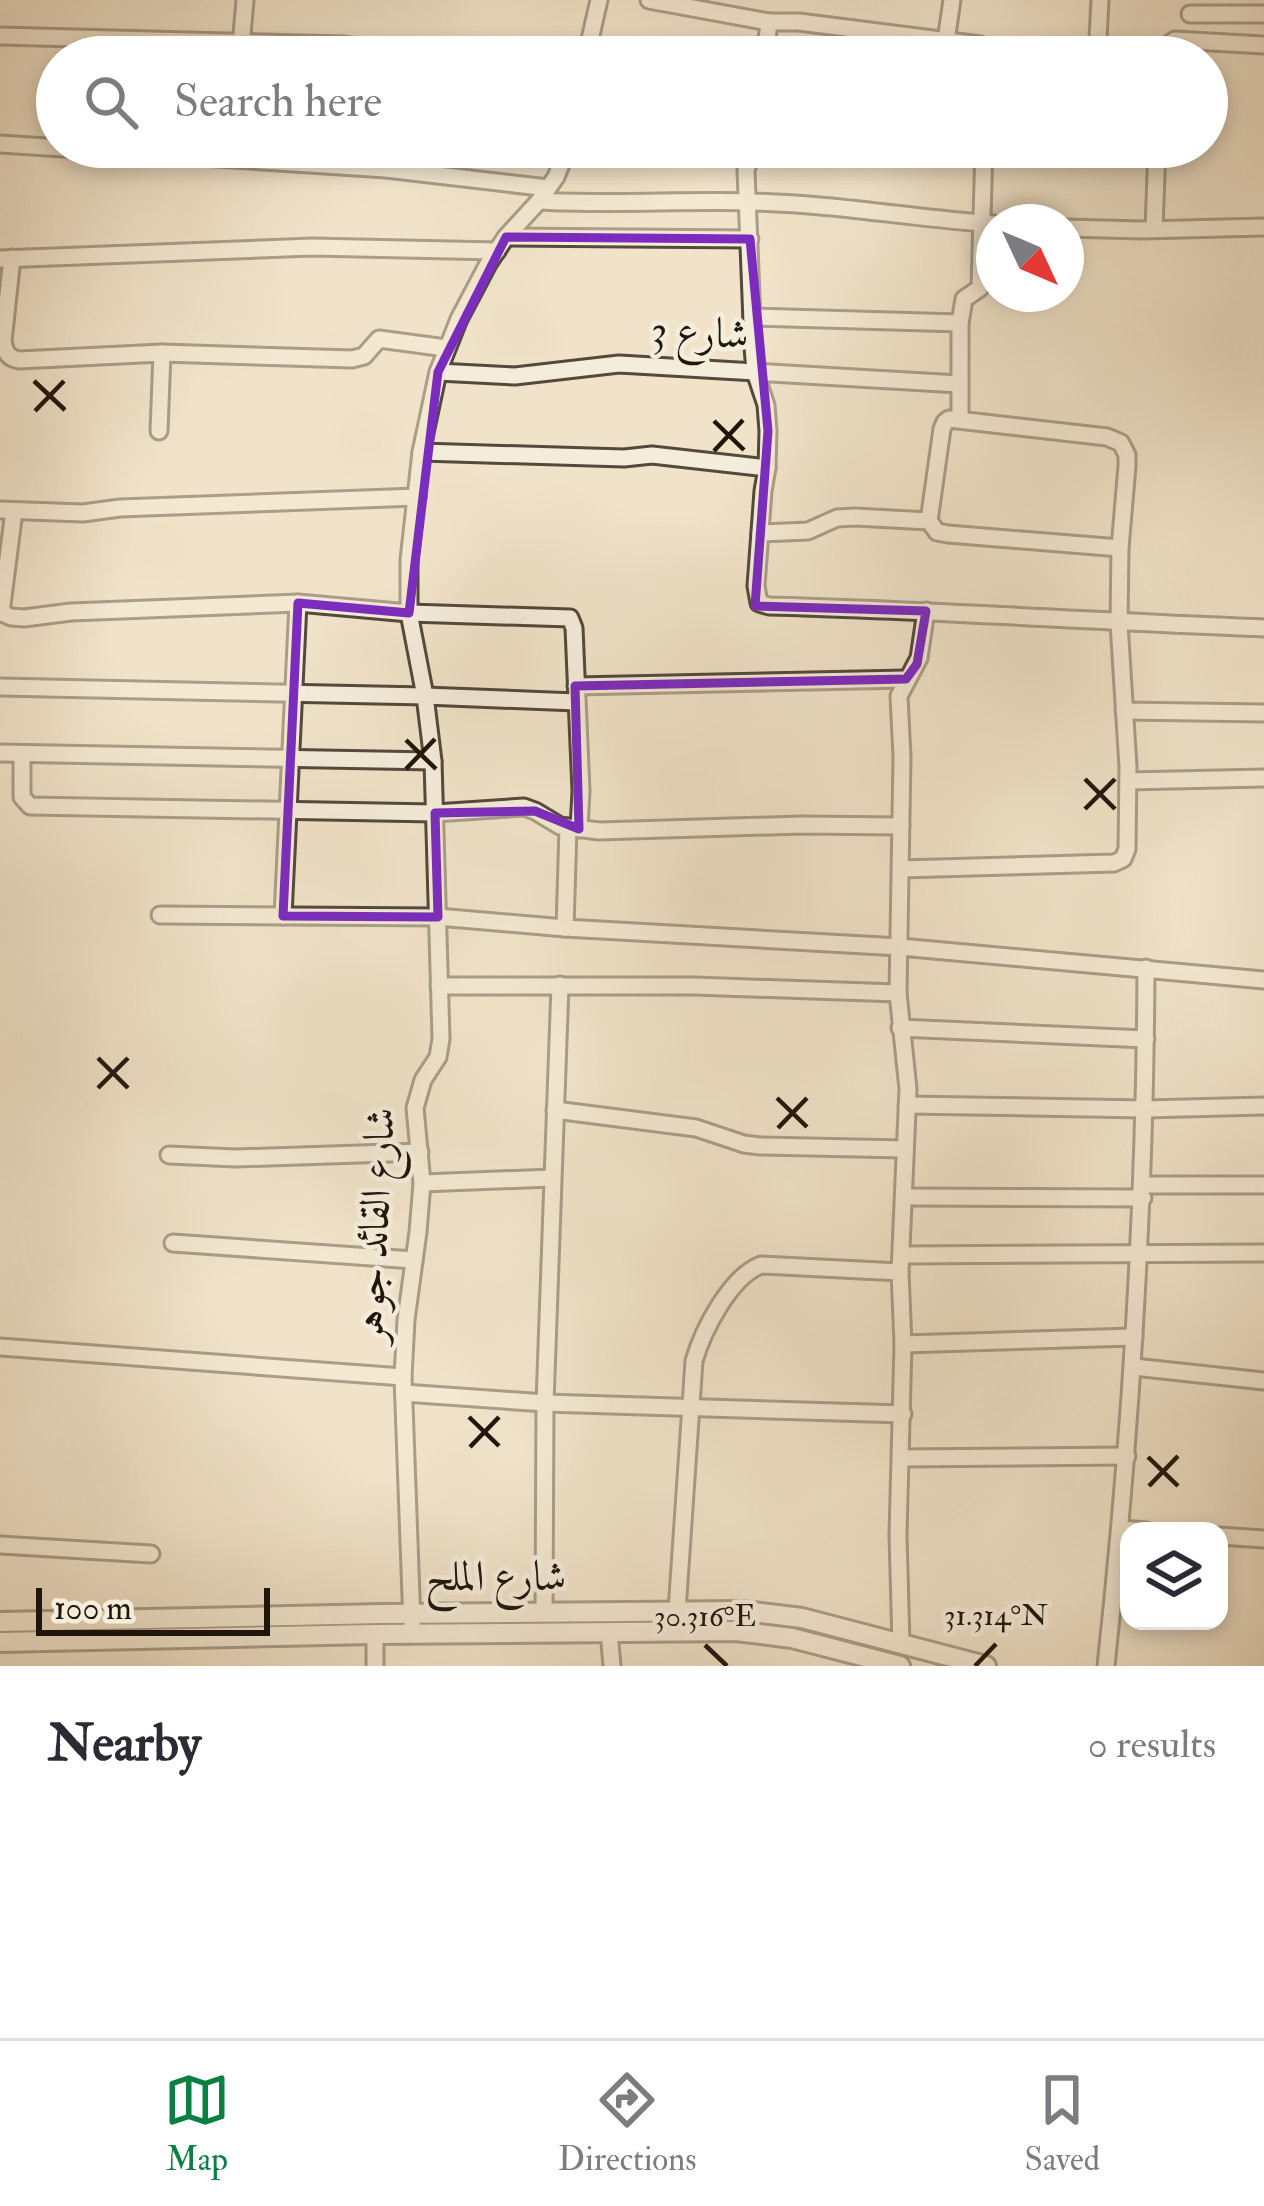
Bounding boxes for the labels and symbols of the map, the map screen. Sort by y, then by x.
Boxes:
north arrow [976,204,1084,312]
street label: شارع 3 [649,304,750,370]
street label: شارع القائد جوهر [343,1106,415,1348]
street label: شارع الملح [426,1551,566,1613]
scale bar [36,1582,270,1635]
text: 31.314°N [944,1597,1048,1634]
text: 30.316°E [654,1598,756,1635]

